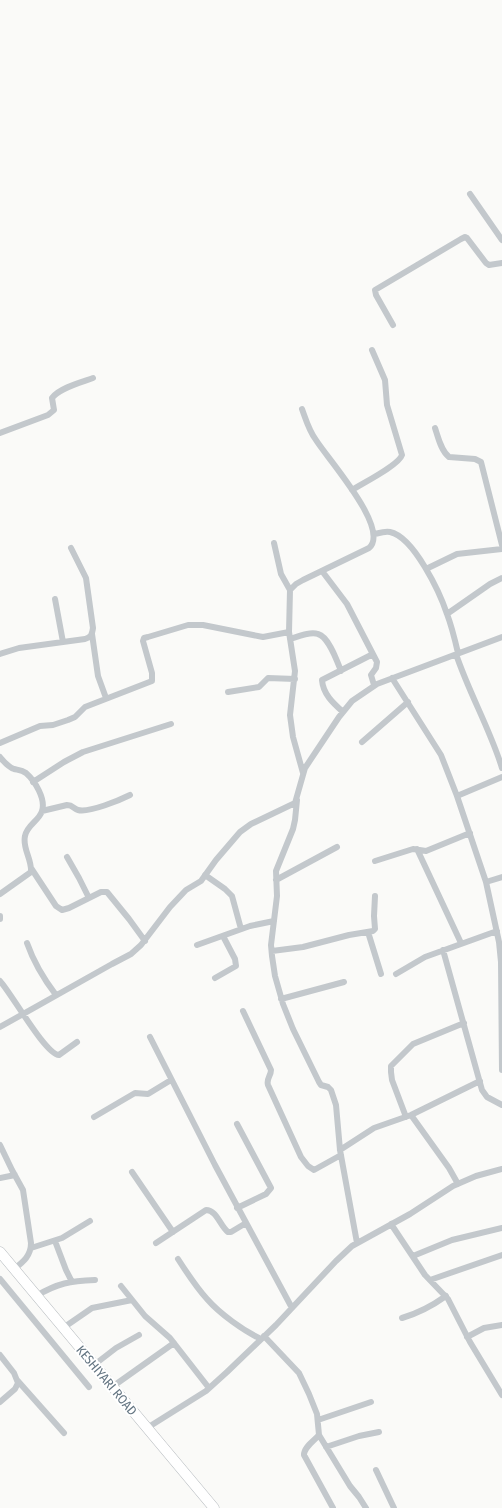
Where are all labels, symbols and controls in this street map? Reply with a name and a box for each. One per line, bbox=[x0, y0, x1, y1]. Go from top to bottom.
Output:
street label: KESHIYARI ROAD bbox=[73, 1342, 140, 1418]

